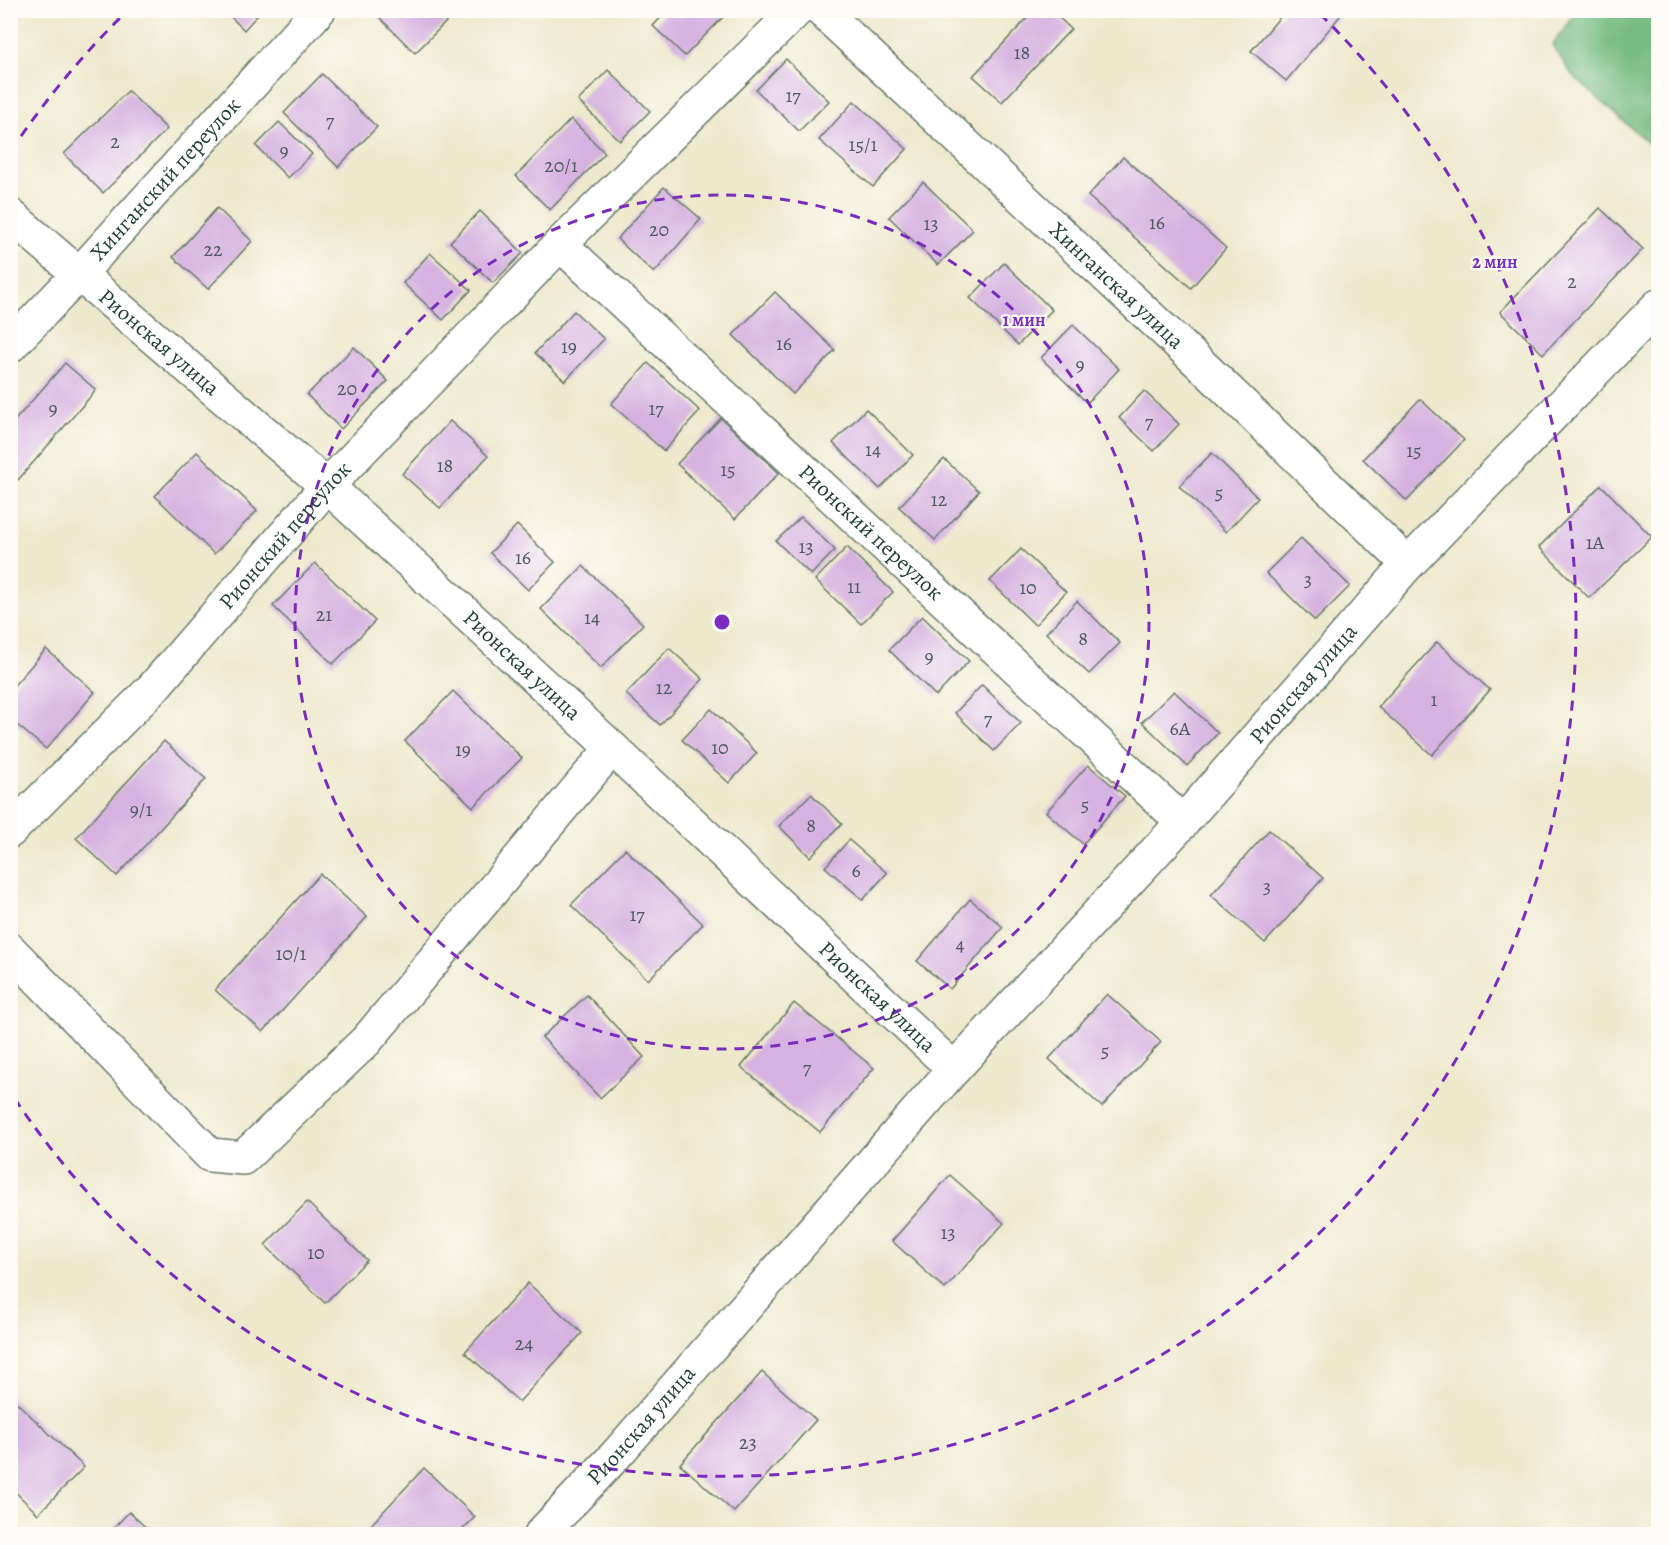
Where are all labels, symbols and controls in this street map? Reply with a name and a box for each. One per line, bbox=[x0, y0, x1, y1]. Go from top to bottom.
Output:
house number: 18 bbox=[1014, 39, 1030, 66]
house number: 17 bbox=[785, 82, 801, 109]
street label: Хинганский переулок bbox=[83, 91, 247, 267]
house number: 7 bbox=[326, 107, 335, 134]
house number: 2 bbox=[110, 128, 120, 155]
house number: 15/1 bbox=[849, 131, 878, 158]
house number: 9 bbox=[279, 137, 289, 164]
house number: 20/1 bbox=[544, 152, 578, 179]
house number: 16 bbox=[1149, 209, 1165, 236]
house number: 13 bbox=[923, 210, 939, 237]
street label: Хинганская улица bbox=[1042, 215, 1191, 357]
house number: 20 bbox=[649, 216, 669, 243]
house number: 22 bbox=[204, 236, 223, 263]
text: 2 мин bbox=[1472, 250, 1518, 274]
house number: 2 bbox=[1567, 268, 1577, 295]
street label: Рионская улица bbox=[92, 282, 227, 403]
text: 1 мин bbox=[1002, 308, 1046, 332]
house number: 16 bbox=[776, 330, 792, 357]
house number: 19 bbox=[561, 333, 577, 360]
house number: 9 bbox=[1075, 351, 1085, 378]
house number: 20 bbox=[337, 375, 357, 402]
house number: 9 bbox=[48, 395, 58, 422]
house number: 17 bbox=[648, 395, 664, 422]
house number: 7 bbox=[1145, 408, 1154, 435]
house number: 14 bbox=[865, 436, 881, 463]
house number: 15 bbox=[1406, 437, 1422, 464]
house number: 18 bbox=[437, 452, 453, 479]
street label: Рионский переулок bbox=[212, 455, 358, 616]
house number: 15 bbox=[720, 456, 736, 483]
street label: Рионский переулок bbox=[792, 458, 950, 607]
house number: 5 bbox=[1215, 479, 1223, 506]
house number: 12 bbox=[931, 486, 948, 513]
house number: 1А bbox=[1586, 529, 1605, 556]
house number: 13 bbox=[798, 533, 814, 560]
house number: 16 bbox=[515, 544, 531, 571]
house number: 3 bbox=[1304, 566, 1312, 593]
house number: 11 bbox=[847, 573, 861, 600]
house number: 10 bbox=[1019, 574, 1037, 601]
house number: 21 bbox=[316, 601, 332, 628]
street label: Рионская улица bbox=[456, 603, 588, 728]
house number: 14 bbox=[584, 604, 600, 631]
centre of rings bbox=[712, 612, 732, 632]
street label: Рионская улица bbox=[1243, 617, 1365, 751]
house number: 8 bbox=[1078, 625, 1088, 652]
house number: 9 bbox=[924, 643, 934, 670]
house number: 12 bbox=[656, 674, 673, 701]
house number: 1 bbox=[1431, 686, 1438, 713]
house number: 7 bbox=[984, 705, 993, 732]
house number: 6А bbox=[1170, 715, 1191, 742]
house number: 10 bbox=[711, 734, 729, 761]
house number: 19 bbox=[455, 736, 471, 763]
house number: 5 bbox=[1081, 791, 1089, 818]
house number: 9/1 bbox=[130, 796, 152, 823]
house number: 8 bbox=[806, 812, 816, 839]
house number: 6 bbox=[851, 857, 861, 884]
house number: 3 bbox=[1263, 873, 1271, 900]
house number: 17 bbox=[629, 901, 645, 928]
house number: 4 bbox=[955, 931, 965, 958]
street label: Рионская улица bbox=[812, 935, 943, 1060]
house number: 10/1 bbox=[276, 940, 307, 967]
house number: 5 bbox=[1101, 1037, 1109, 1064]
house number: 7 bbox=[803, 1054, 812, 1081]
house number: 13 bbox=[940, 1219, 956, 1246]
house number: 10 bbox=[307, 1239, 325, 1266]
house number: 24 bbox=[515, 1330, 533, 1357]
street label: Рионская улица bbox=[580, 1358, 703, 1492]
house number: 23 bbox=[739, 1429, 757, 1456]

